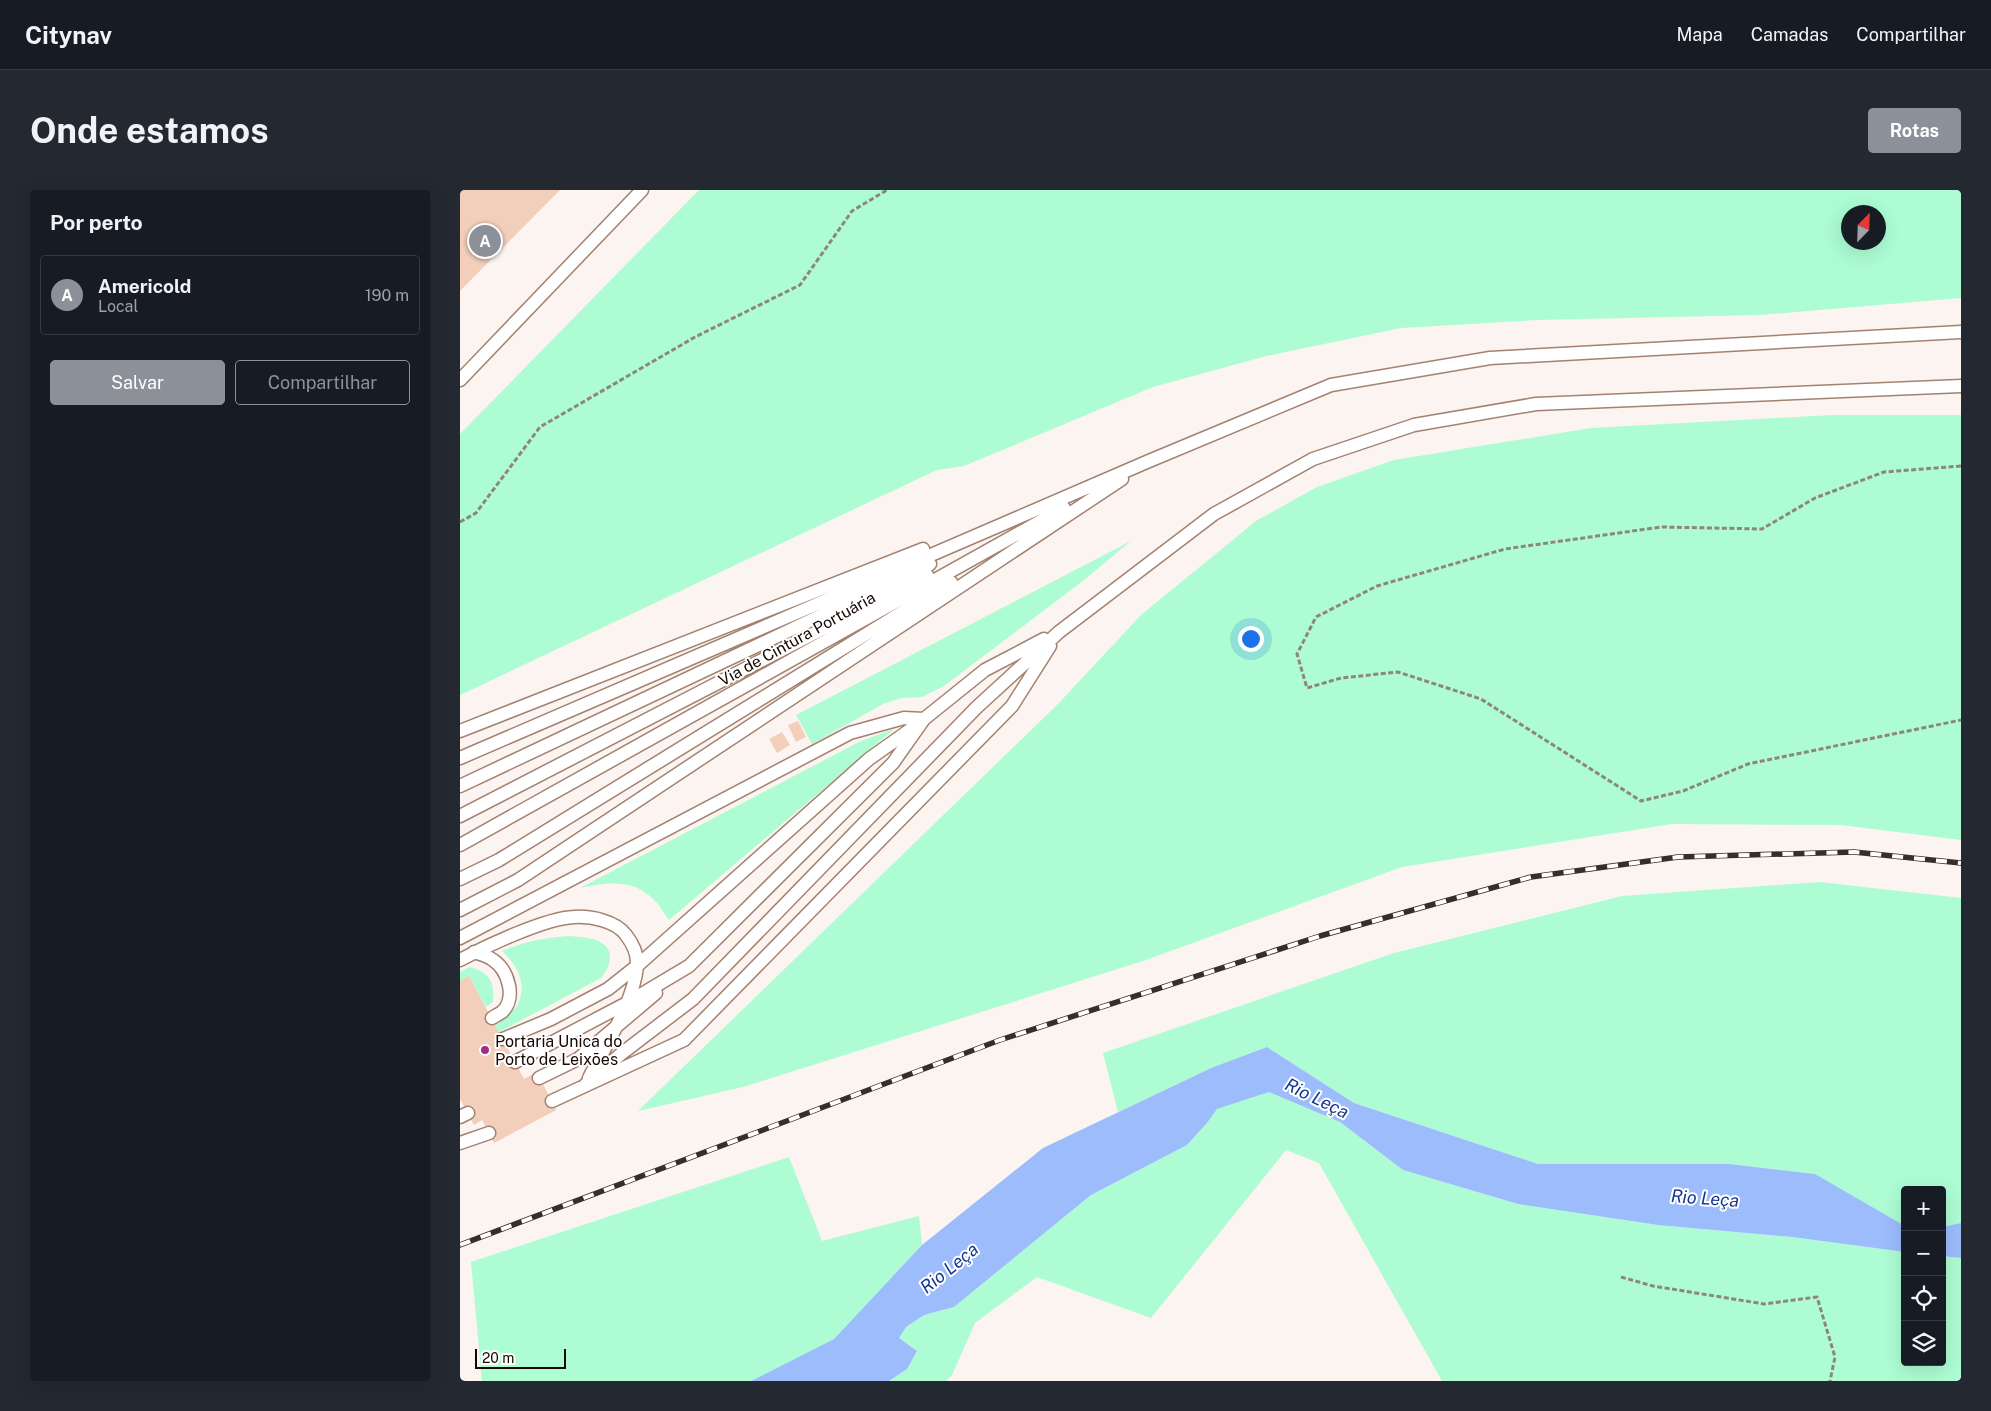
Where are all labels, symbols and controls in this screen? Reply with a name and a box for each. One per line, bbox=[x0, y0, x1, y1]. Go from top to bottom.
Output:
text: Citynav bbox=[25, 21, 112, 49]
text: Mapa bbox=[1676, 24, 1723, 45]
text: Camadas bbox=[1751, 24, 1828, 45]
text: Compartilhar bbox=[1856, 24, 1966, 45]
button: Rotas bbox=[1868, 108, 1961, 153]
text: Onde estamos bbox=[30, 110, 269, 151]
north arrow bbox=[1841, 205, 1886, 250]
text: Por perto bbox=[50, 210, 143, 235]
pin: A bbox=[469, 222, 501, 260]
text: Americold bbox=[98, 275, 191, 297]
text: A bbox=[61, 286, 73, 305]
text: 190 m bbox=[365, 286, 409, 305]
text: Local bbox=[98, 297, 138, 316]
button: Salvar bbox=[50, 360, 225, 405]
button: Compartilhar bbox=[235, 360, 410, 405]
street label: Via de Cintura Portuária bbox=[715, 588, 879, 690]
your location bbox=[1238, 626, 1264, 652]
place label: Portaria Unica do Porto de Leixões bbox=[495, 1032, 622, 1069]
marker: Portaria Unica do Porto de Leixões bbox=[479, 1044, 491, 1056]
water label: Rio Leça bbox=[1282, 1074, 1352, 1122]
water label: Rio Leça bbox=[1670, 1185, 1740, 1211]
map controls bbox=[1901, 1186, 1946, 1366]
button: + bbox=[1901, 1186, 1946, 1231]
button: − bbox=[1901, 1231, 1946, 1276]
water label: Rio Leça bbox=[916, 1238, 982, 1298]
button: locate bbox=[1901, 1276, 1946, 1321]
button: layers bbox=[1901, 1321, 1946, 1366]
scale bar bbox=[475, 1346, 566, 1369]
text: 20 m bbox=[482, 1350, 514, 1366]

